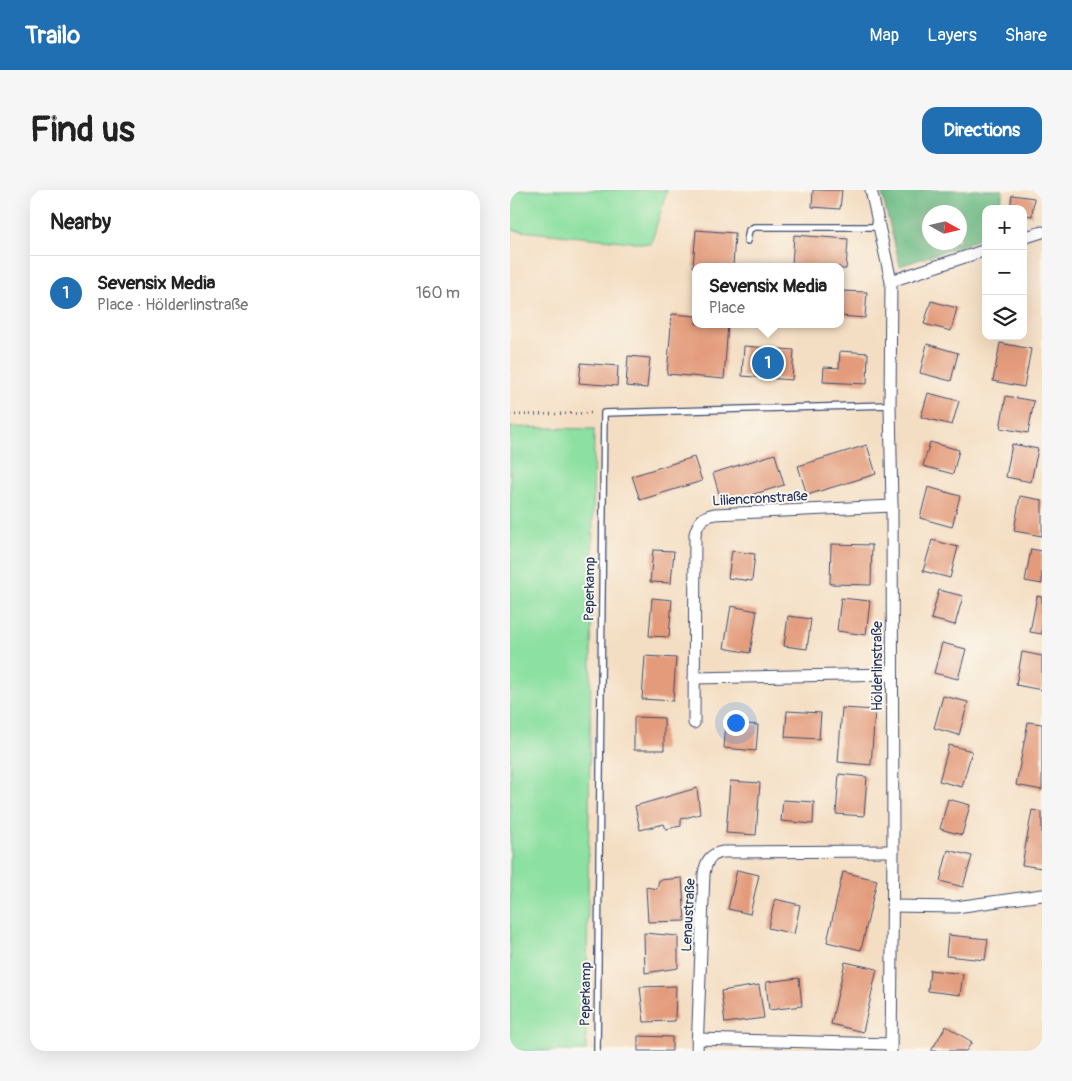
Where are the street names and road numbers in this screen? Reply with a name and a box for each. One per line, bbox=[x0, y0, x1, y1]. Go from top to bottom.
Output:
street label: Liliencronstraße bbox=[712, 488, 808, 509]
street label: Peperkamp bbox=[580, 556, 599, 621]
street label: Hölderlinstraße bbox=[869, 621, 886, 711]
street label: Lenaustraße bbox=[678, 878, 699, 952]
street label: Peperkamp bbox=[576, 961, 595, 1026]

